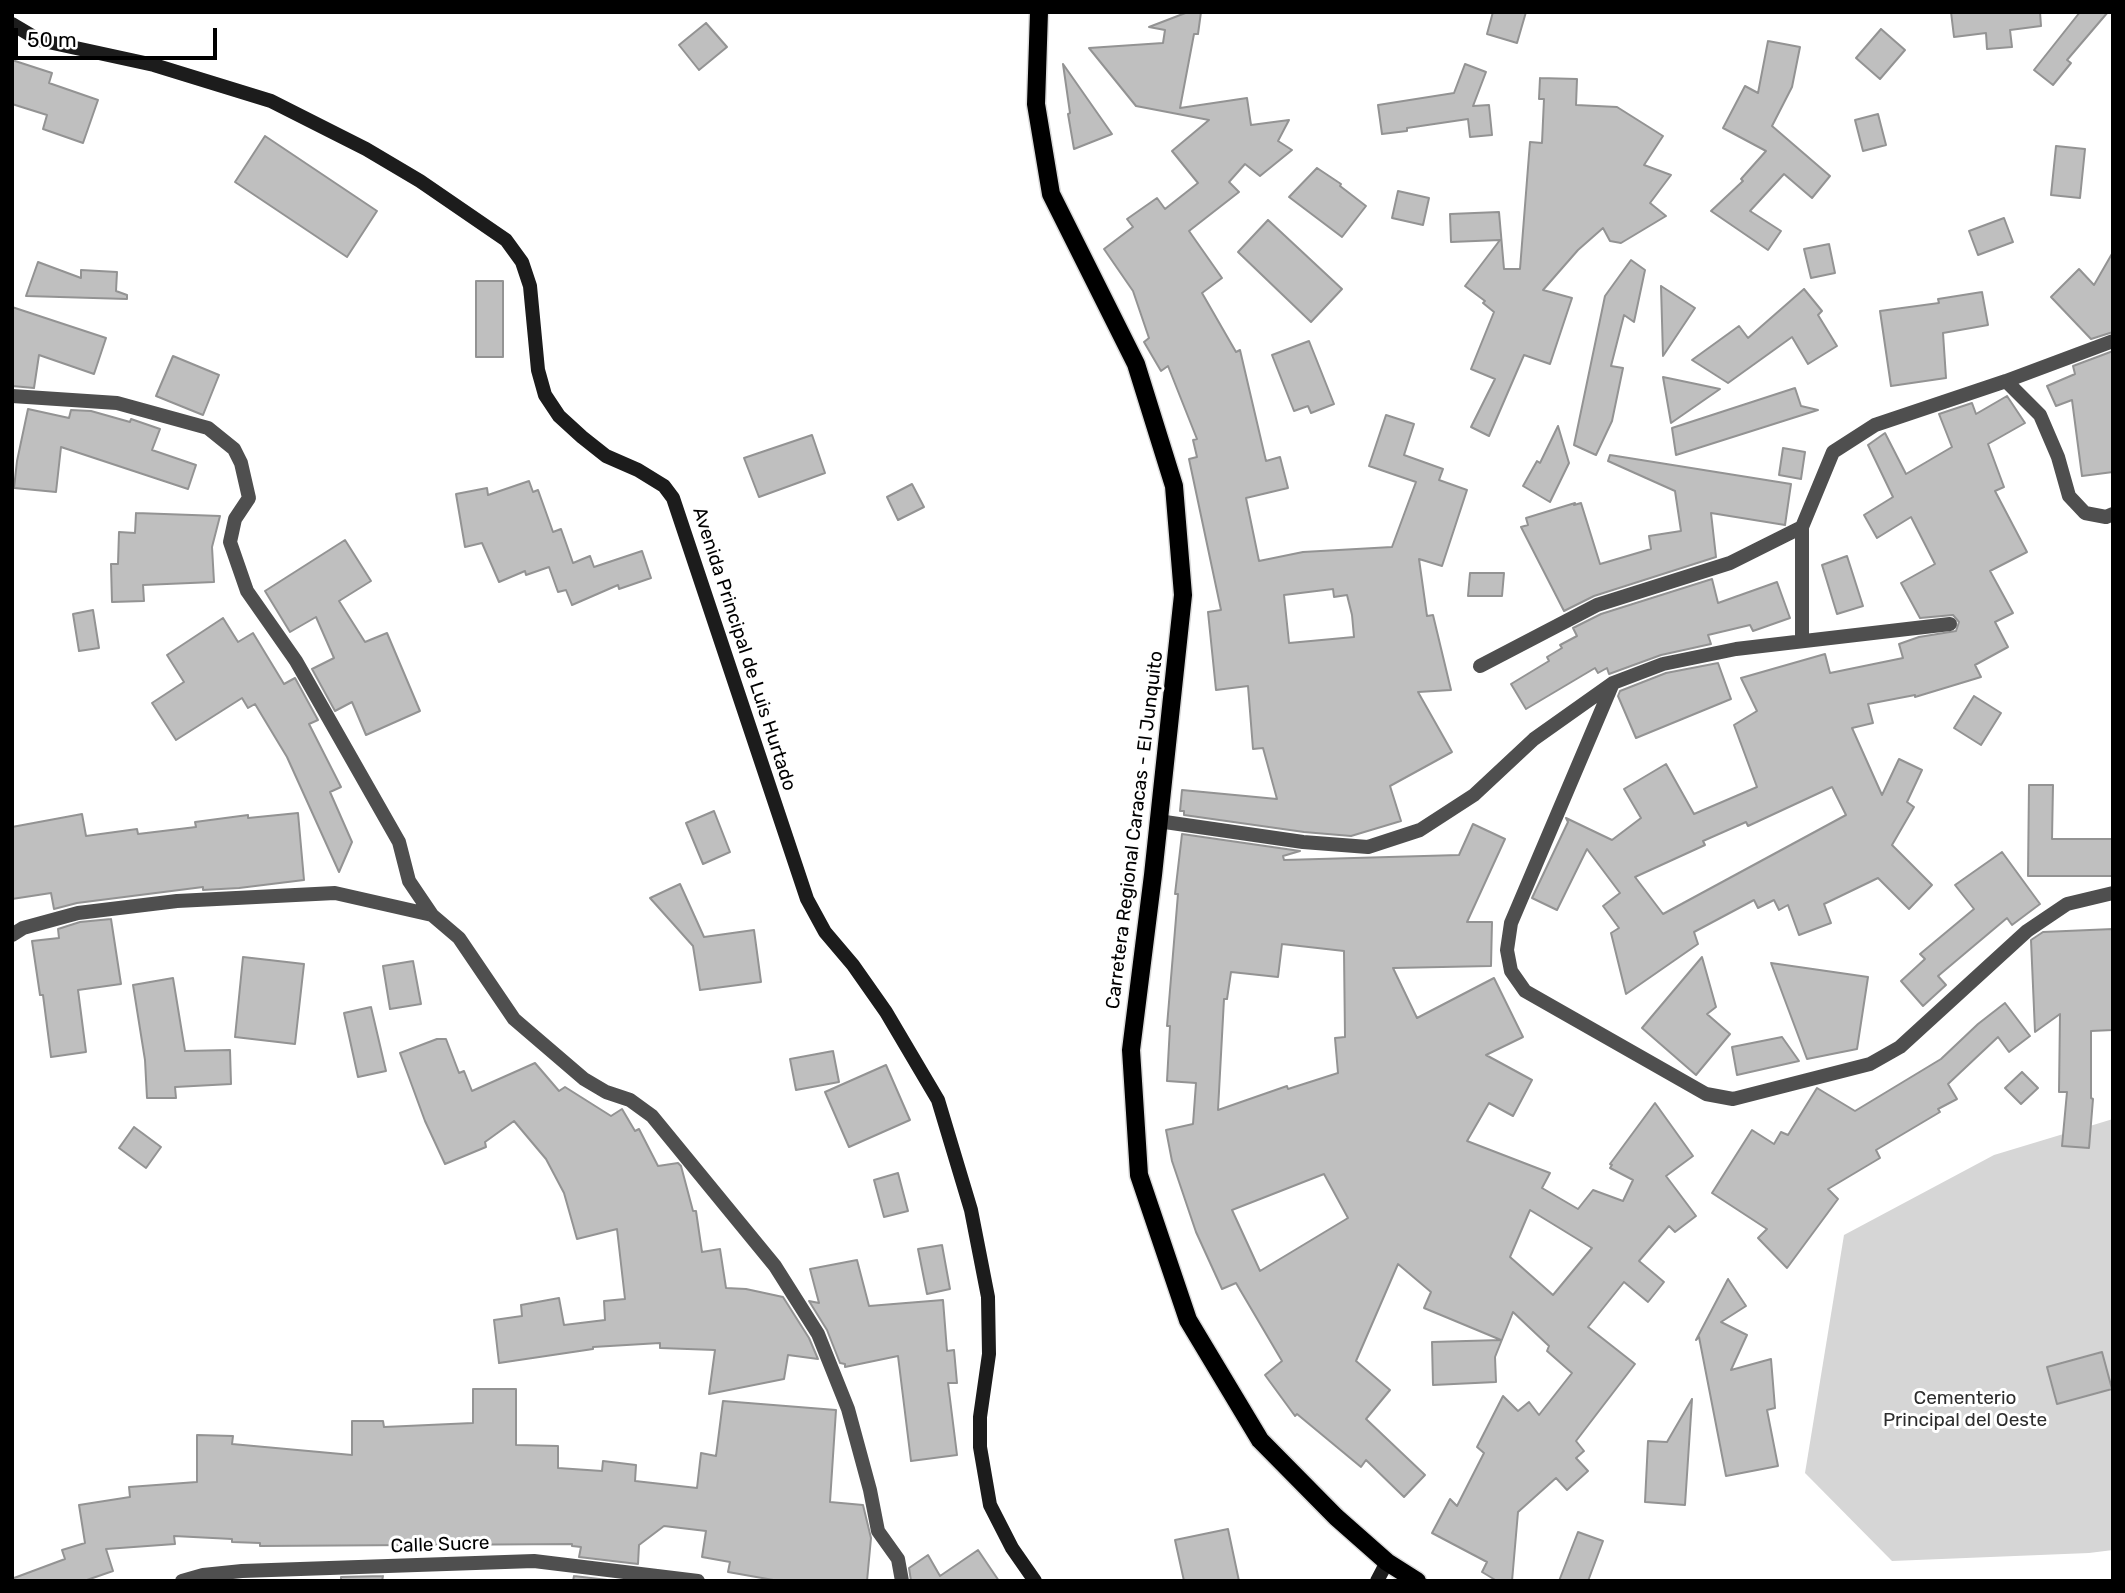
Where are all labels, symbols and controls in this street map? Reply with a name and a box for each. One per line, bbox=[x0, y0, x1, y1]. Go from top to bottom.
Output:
scale bar bbox=[18, 14, 220, 58]
text: 50 m bbox=[27, 27, 77, 52]
street label: Avenida Principal de Luis Hurtado bbox=[687, 504, 801, 794]
street label: Carretera Regional Caracas - El Junquito bbox=[1102, 650, 1168, 1010]
park label: Cementerio Principal del Oeste bbox=[1883, 1388, 2047, 1432]
street label: Calle Sucre bbox=[390, 1532, 490, 1558]

